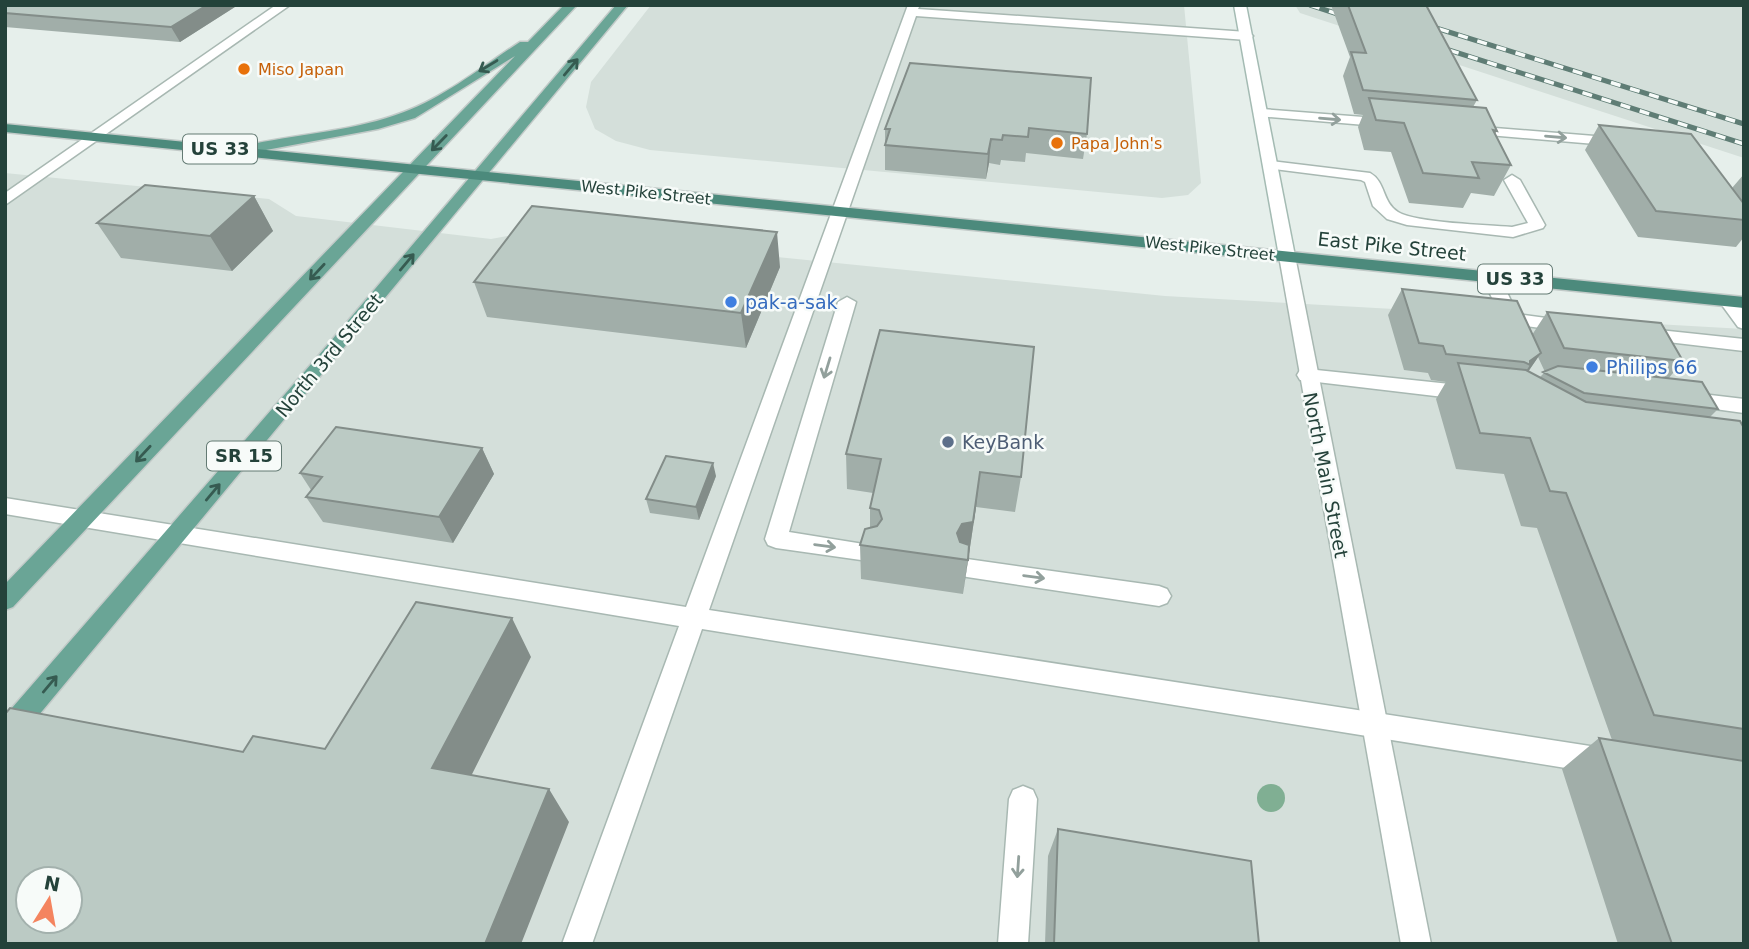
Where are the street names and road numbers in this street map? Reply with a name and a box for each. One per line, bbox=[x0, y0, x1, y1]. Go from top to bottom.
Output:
road number: US 33 bbox=[183, 134, 257, 164]
street label: West Pike Street bbox=[580, 176, 712, 209]
street label: East Pike Street bbox=[1317, 227, 1467, 265]
street label: West Pike Street bbox=[1144, 232, 1276, 265]
road number: US 33 bbox=[1478, 264, 1552, 293]
street label: North 3rd Street bbox=[271, 289, 387, 421]
street label: North Main Street bbox=[1299, 390, 1353, 560]
road number: SR 15 bbox=[207, 442, 281, 470]

